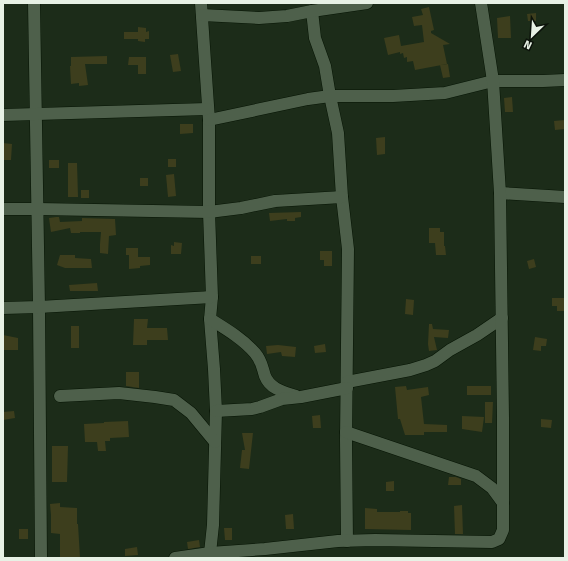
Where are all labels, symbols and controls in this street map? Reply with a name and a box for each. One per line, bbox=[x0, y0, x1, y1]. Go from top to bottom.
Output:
north arrow bbox=[512, 16, 552, 56]
text: N bbox=[522, 37, 534, 52]

